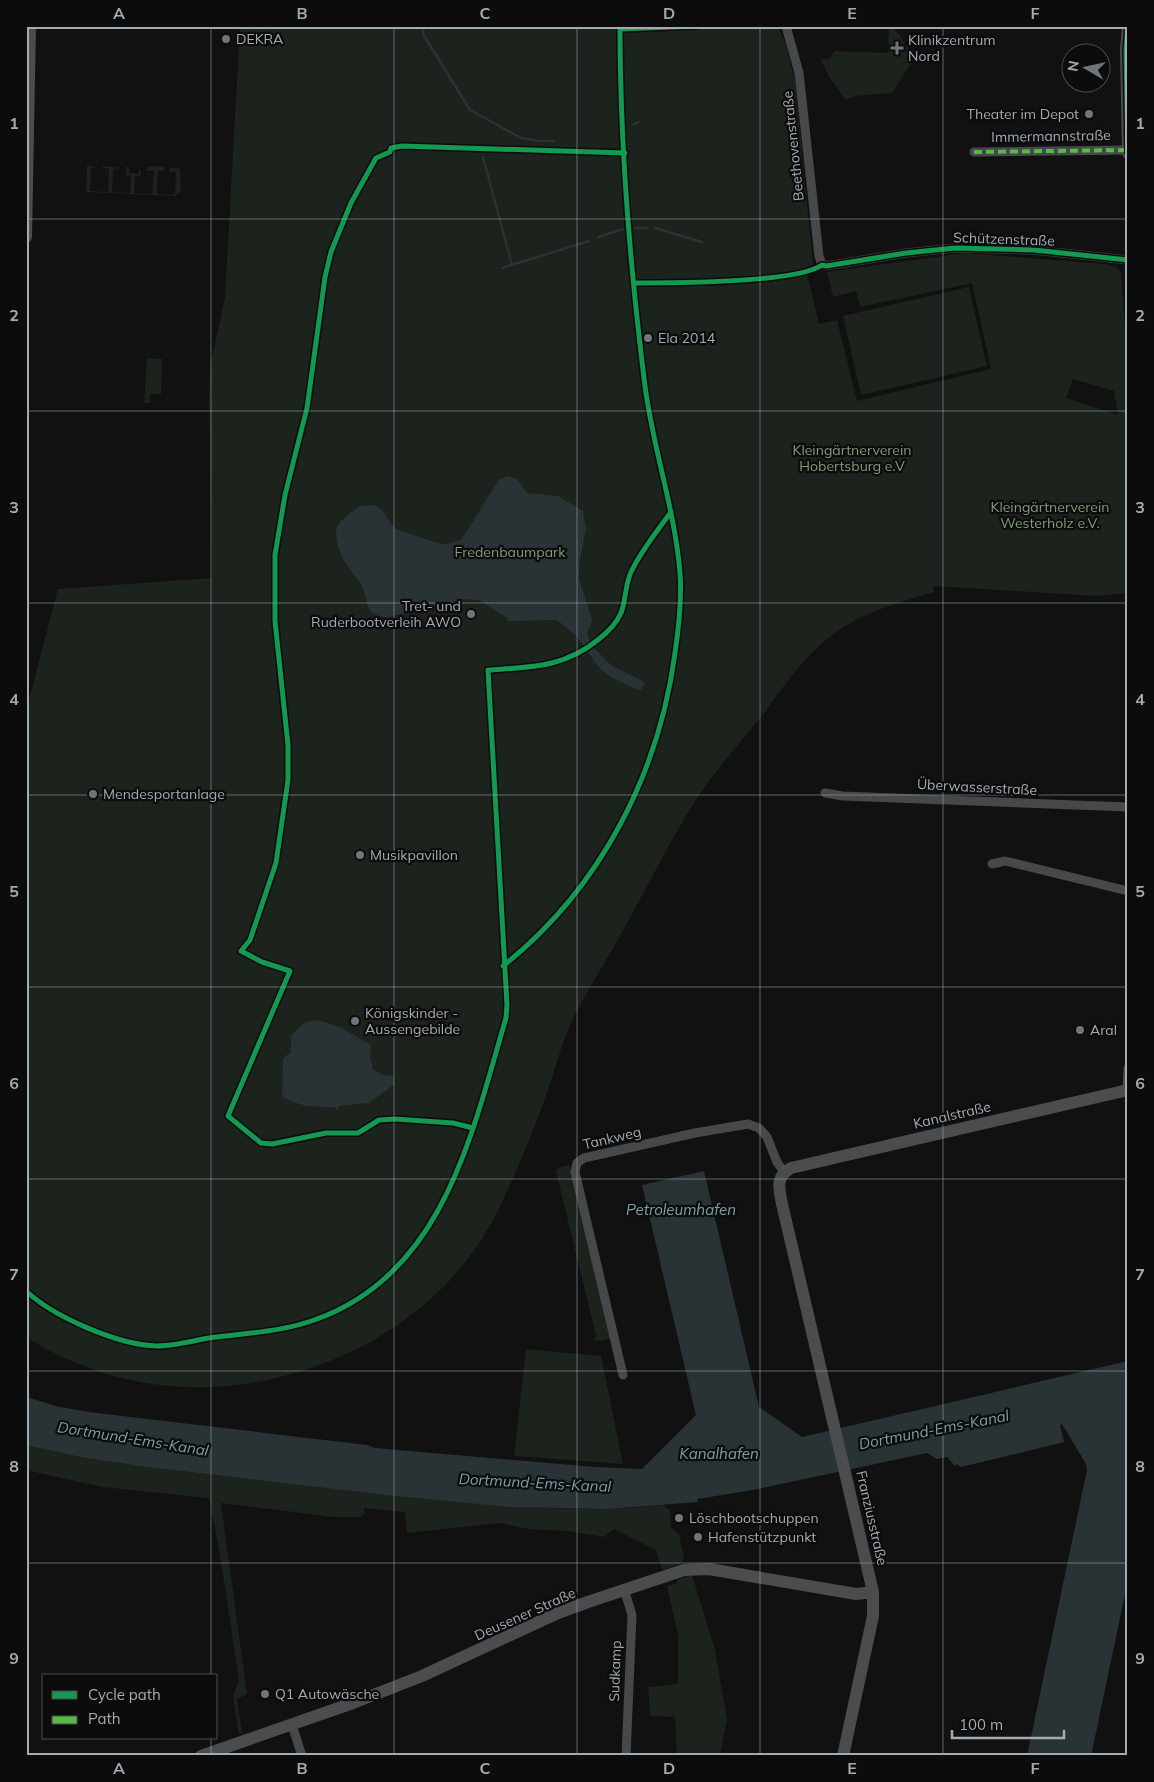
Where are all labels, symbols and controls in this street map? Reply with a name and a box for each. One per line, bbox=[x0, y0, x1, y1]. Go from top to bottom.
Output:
text: A bbox=[113, 3, 125, 23]
text: B bbox=[296, 3, 308, 23]
text: C bbox=[480, 3, 491, 23]
text: D bbox=[663, 3, 675, 23]
text: E bbox=[847, 3, 857, 23]
text: F bbox=[1030, 3, 1040, 23]
place label: DEKRA bbox=[236, 30, 284, 48]
place label: Klinikzentrum Nord bbox=[908, 31, 996, 65]
marker: DEKRA bbox=[220, 33, 232, 45]
marker: Klinikzentrum Nord bbox=[890, 41, 904, 55]
north arrow bbox=[1062, 42, 1112, 92]
text: N bbox=[1063, 59, 1083, 73]
street label: Beethovenstraße bbox=[778, 90, 808, 202]
place label: Theater im Depot bbox=[967, 105, 1079, 123]
marker: Theater im Depot bbox=[1083, 108, 1095, 120]
text: 1 bbox=[9, 113, 19, 133]
text: 1 bbox=[1135, 113, 1145, 133]
street label: Immermannstraße bbox=[991, 126, 1111, 146]
street label: Schützenstraße bbox=[953, 228, 1055, 250]
text: 2 bbox=[9, 305, 19, 325]
text: 2 bbox=[1135, 305, 1145, 325]
place label: Ela 2014 bbox=[658, 329, 716, 347]
marker: Ela 2014 bbox=[642, 332, 654, 344]
park label: Kleingärtnerverein Hobertsburg e.V bbox=[793, 441, 911, 475]
text: 3 bbox=[9, 497, 19, 517]
text: 3 bbox=[1135, 497, 1145, 517]
park label: Kleingärtnerverein Westerholz e.V. bbox=[991, 498, 1109, 532]
park label: Fredenbaumpark bbox=[455, 543, 566, 561]
place label: Tret- und Ruderbootverleih AWO bbox=[311, 597, 461, 631]
marker: Tret- und Ruderbootverleih AWO bbox=[465, 608, 477, 620]
text: 4 bbox=[9, 689, 19, 709]
text: 4 bbox=[1135, 689, 1145, 709]
street label: Überwasserstraße bbox=[916, 775, 1038, 799]
place label: Mendesportanlage bbox=[103, 785, 225, 803]
marker: Mendesportanlage bbox=[87, 788, 99, 800]
place label: Musikpavillon bbox=[370, 846, 458, 864]
marker: Musikpavillon bbox=[354, 849, 366, 861]
text: 5 bbox=[9, 881, 19, 901]
text: 5 bbox=[1135, 881, 1145, 901]
place label: Königskinder - Aussengebilde bbox=[365, 1004, 460, 1038]
marker: Königskinder - Aussengebilde bbox=[349, 1015, 361, 1027]
place label: Aral bbox=[1090, 1021, 1117, 1039]
marker: Aral bbox=[1074, 1024, 1086, 1036]
text: 6 bbox=[9, 1073, 19, 1093]
text: 6 bbox=[1135, 1073, 1145, 1093]
street label: Kanalstraße bbox=[912, 1097, 992, 1133]
street label: Tankweg bbox=[581, 1123, 643, 1153]
water label: Petroleumhafen bbox=[626, 1200, 736, 1219]
text: 7 bbox=[9, 1264, 19, 1284]
text: 7 bbox=[1135, 1264, 1145, 1284]
water label: Dortmund-Ems-Kanal bbox=[857, 1406, 1011, 1453]
water label: Dortmund-Ems-Kanal bbox=[56, 1417, 210, 1460]
water label: Kanalhafen bbox=[679, 1444, 759, 1463]
text: 8 bbox=[9, 1456, 19, 1476]
text: 8 bbox=[1135, 1456, 1145, 1476]
water label: Dortmund-Ems-Kanal bbox=[458, 1469, 612, 1496]
street label: Franziusstraße bbox=[852, 1469, 892, 1567]
place label: Löschbootschuppen bbox=[689, 1509, 819, 1527]
marker: Löschbootschuppen bbox=[673, 1512, 685, 1524]
place label: Hafenstützpunkt bbox=[708, 1528, 816, 1546]
marker: Hafenstützpunkt bbox=[692, 1531, 704, 1543]
street label: Deusener Straße bbox=[472, 1584, 578, 1644]
street label: Sudkamp bbox=[605, 1640, 625, 1702]
text: 9 bbox=[9, 1648, 19, 1668]
text: 9 bbox=[1135, 1648, 1145, 1668]
legend bbox=[42, 1674, 218, 1740]
text: Cycle path bbox=[88, 1685, 161, 1704]
place label: Q1 Autowäsche bbox=[275, 1685, 379, 1703]
marker: Q1 Autowäsche bbox=[259, 1688, 271, 1700]
scale bar bbox=[952, 1707, 1064, 1739]
text: Path bbox=[88, 1709, 120, 1728]
text: 100 m bbox=[959, 1715, 1003, 1734]
text: A bbox=[113, 1758, 125, 1778]
text: B bbox=[296, 1758, 308, 1778]
text: C bbox=[480, 1758, 491, 1778]
text: D bbox=[663, 1758, 675, 1778]
text: E bbox=[847, 1758, 857, 1778]
text: F bbox=[1030, 1758, 1040, 1778]

